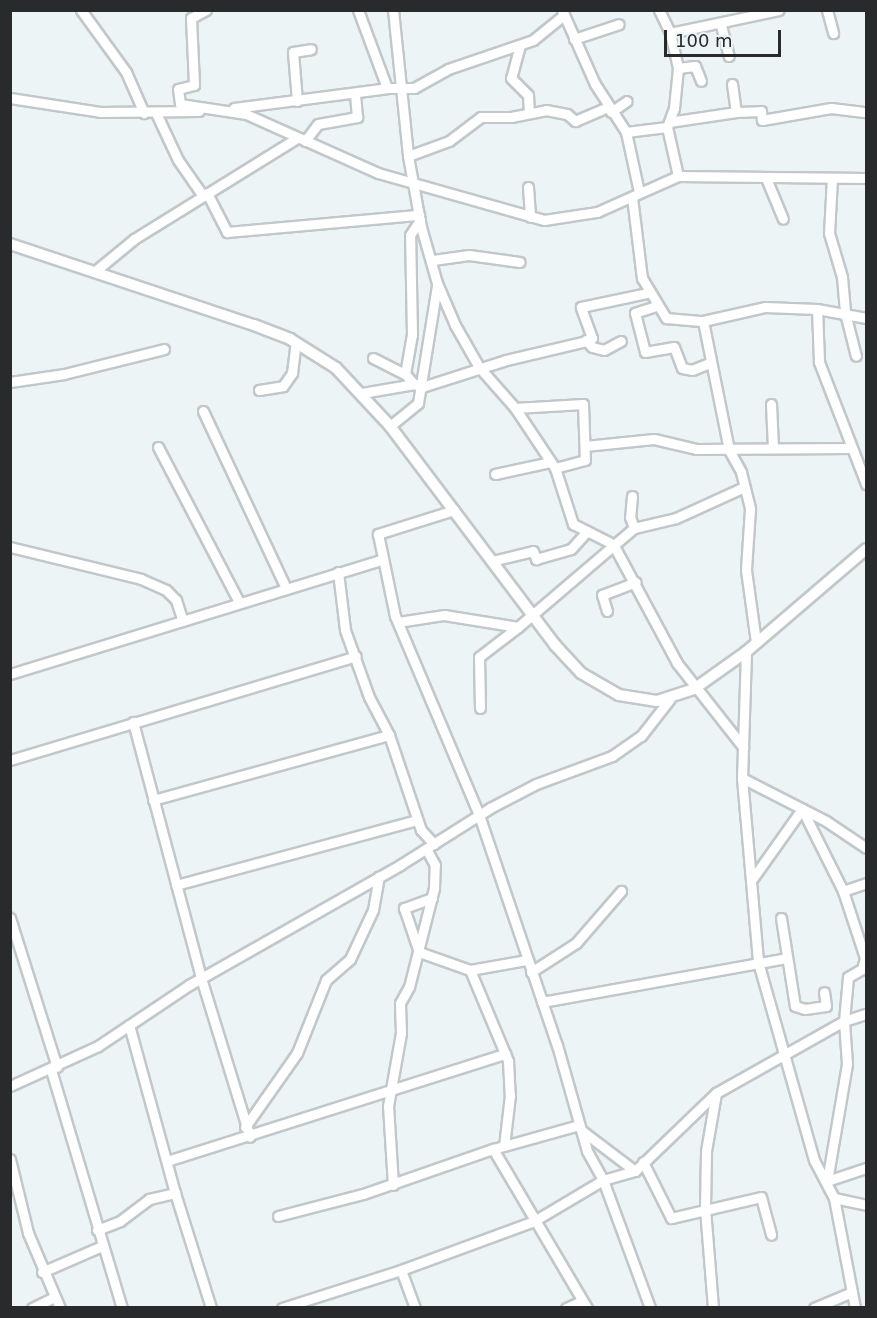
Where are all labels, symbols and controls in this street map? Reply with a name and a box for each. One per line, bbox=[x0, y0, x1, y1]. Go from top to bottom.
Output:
scale bar bbox=[667, 18, 784, 56]
text: 100 m bbox=[675, 30, 733, 51]

